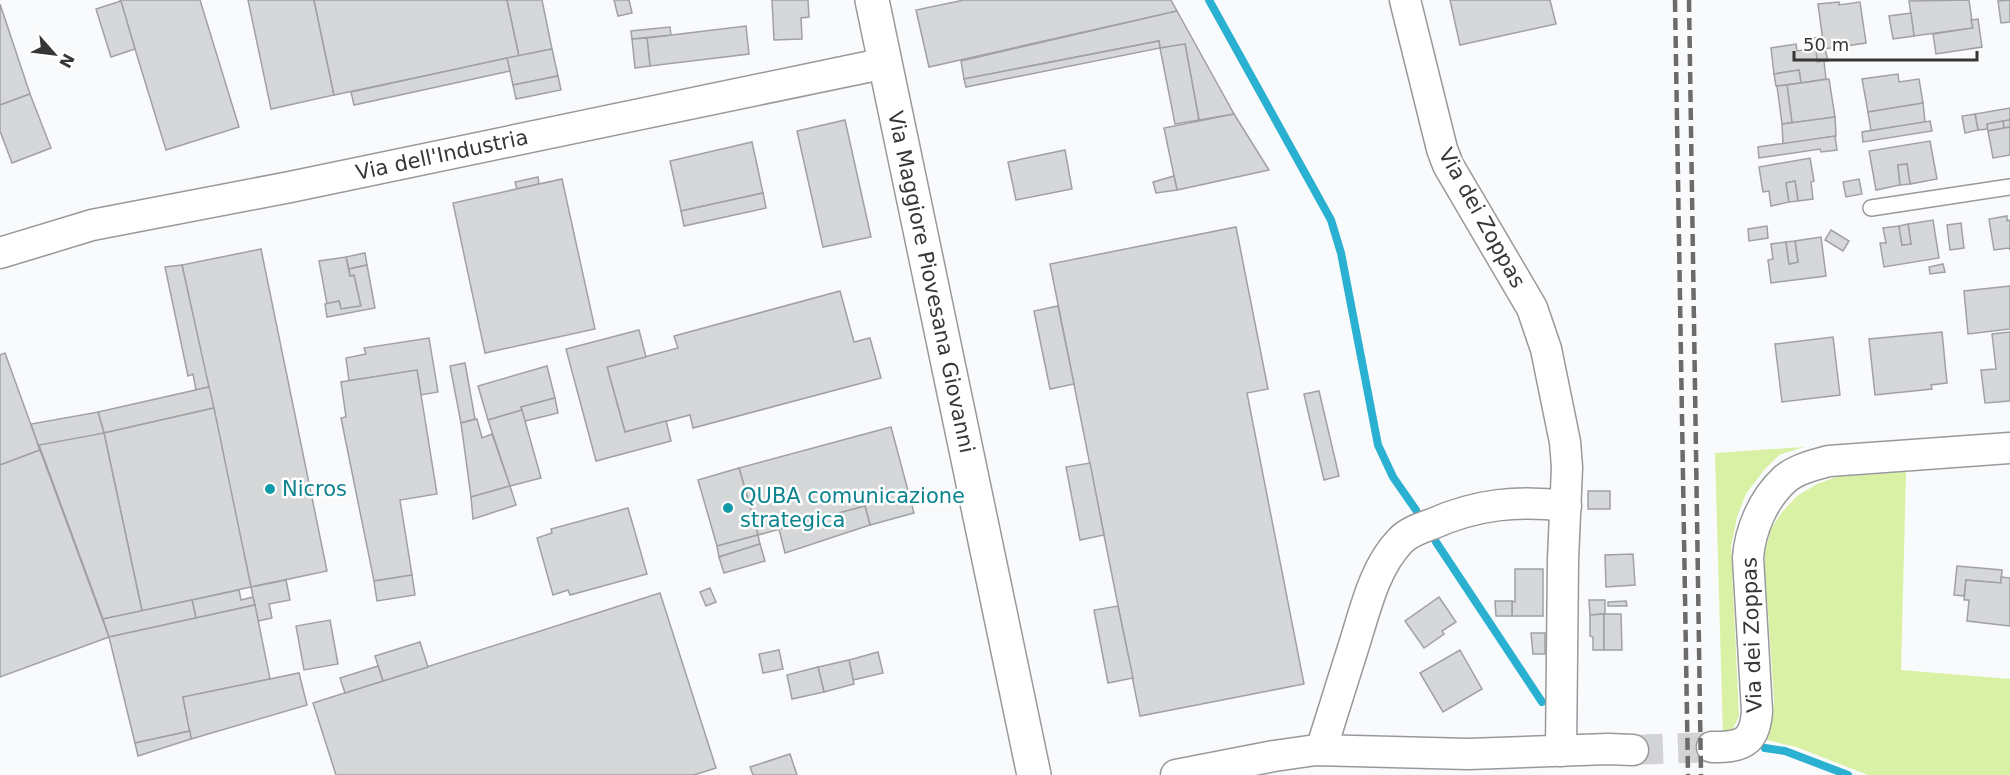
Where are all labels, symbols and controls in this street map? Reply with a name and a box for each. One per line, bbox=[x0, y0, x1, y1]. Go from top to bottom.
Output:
north arrow bbox=[24, 24, 84, 84]
scale bar bbox=[1794, 24, 1977, 62]
text: 50 m bbox=[1803, 34, 1849, 55]
text: N bbox=[55, 50, 78, 71]
street label: Via Maggiore Piovesana Giovanni bbox=[883, 109, 979, 455]
street label: Via dell'Industria bbox=[354, 125, 530, 185]
street label: Via dei Zoppas bbox=[1434, 144, 1530, 292]
place label: Nicros bbox=[282, 477, 347, 501]
marker: Nicros bbox=[263, 482, 277, 496]
place label: QUBA comunicazione strategica bbox=[740, 484, 965, 532]
marker: QUBA comunicazione strategica bbox=[721, 501, 735, 515]
street label: Via dei Zoppas bbox=[1737, 557, 1767, 713]

